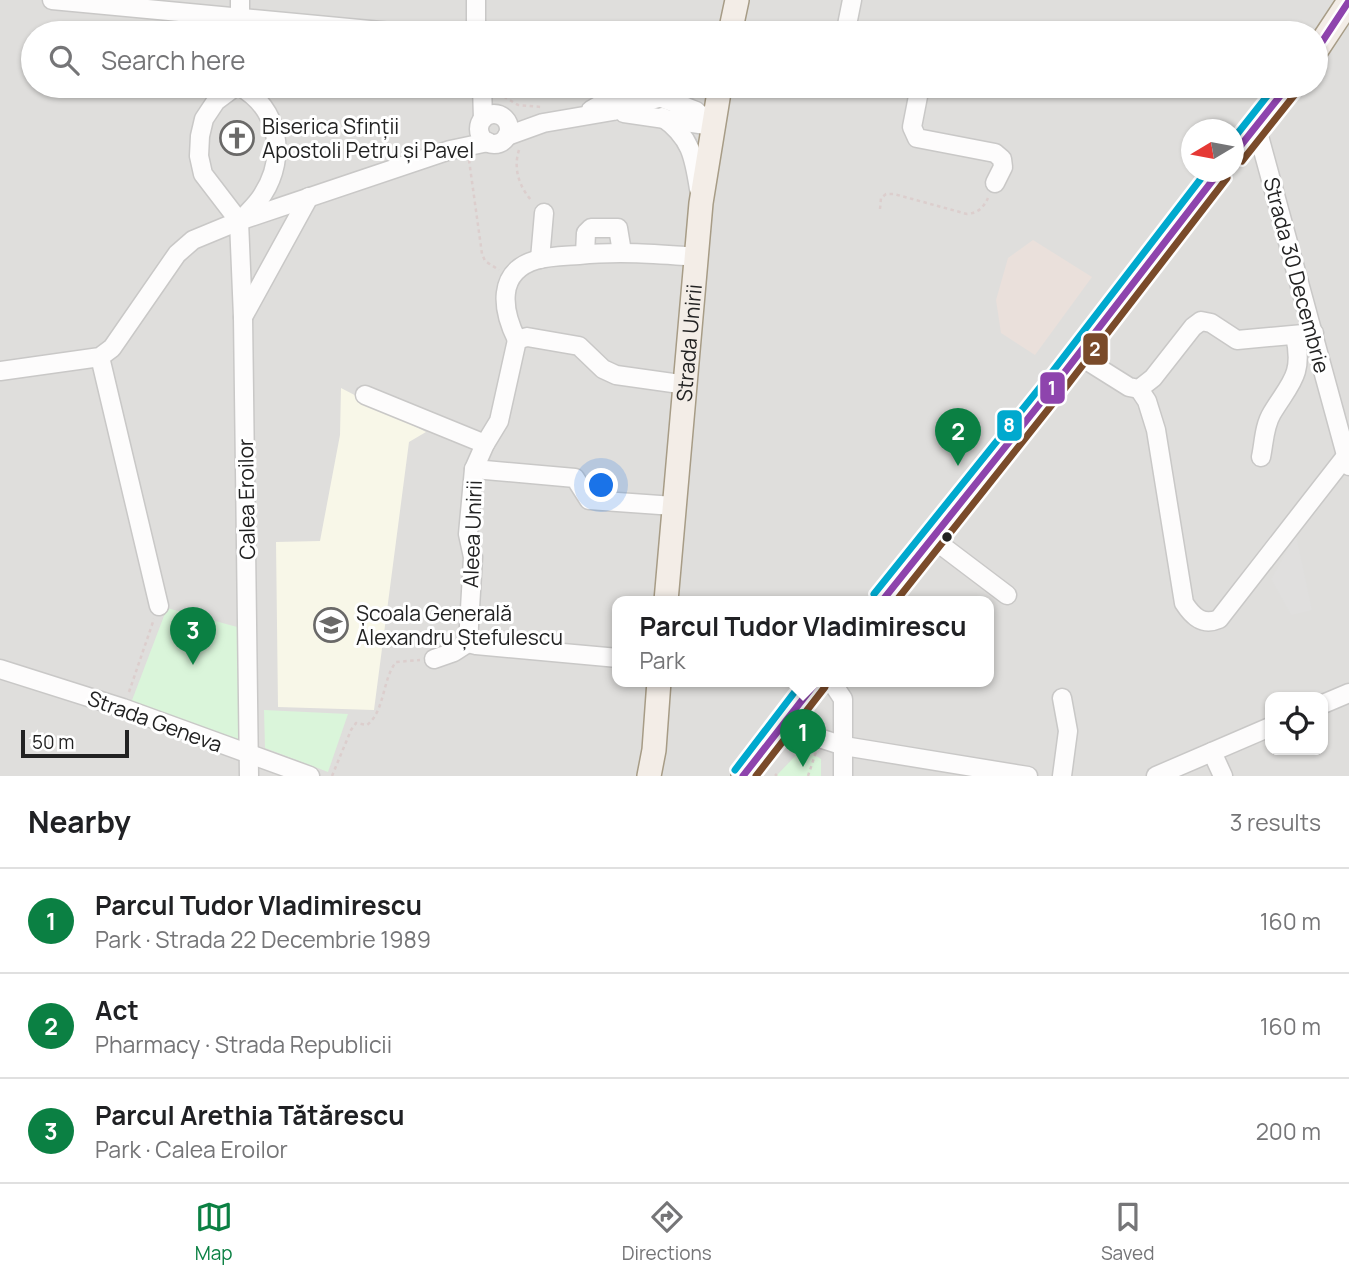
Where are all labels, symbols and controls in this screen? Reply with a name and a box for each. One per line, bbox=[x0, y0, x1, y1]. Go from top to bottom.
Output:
search box bbox=[21, 21, 1328, 98]
icon: search bbox=[45, 41, 83, 79]
text: Search here bbox=[101, 42, 246, 78]
place label: Biserica Sfinții Apostoli Petru și Pavel bbox=[262, 112, 474, 164]
church icon: Biserica Sfinții Apostoli Petru și Pavel bbox=[218, 119, 256, 157]
north arrow bbox=[1181, 119, 1244, 182]
street label: Strada 30 Decembrie bbox=[1257, 174, 1337, 376]
street label: Strada Unirii bbox=[670, 283, 708, 403]
line badge: 2 bbox=[1082, 332, 1109, 366]
text: 2 bbox=[1089, 336, 1101, 362]
line badge: 1 bbox=[1039, 371, 1066, 405]
text: 1 bbox=[1048, 375, 1056, 401]
pin: 2 bbox=[935, 408, 981, 466]
line badge: 8 bbox=[996, 409, 1023, 442]
text: 8 bbox=[1003, 412, 1015, 438]
street label: Calea Eroilor bbox=[231, 438, 261, 560]
your location bbox=[584, 468, 618, 502]
street label: Aleea Unirii bbox=[456, 480, 488, 588]
unlabelled marker bbox=[940, 530, 954, 544]
popup bbox=[612, 596, 994, 687]
place label: Școala Generală Alexandru Ștefulescu bbox=[356, 599, 563, 651]
school or university icon: Școala Generală Alexandru Ștefulescu bbox=[312, 606, 350, 644]
pin: 3 bbox=[170, 607, 216, 665]
text: Parcul Tudor Vladimirescu bbox=[640, 608, 966, 644]
text: Park bbox=[640, 644, 685, 676]
street label: Strada Geneva bbox=[84, 684, 226, 758]
map controls bbox=[1265, 692, 1328, 755]
button: locate bbox=[1265, 692, 1328, 755]
pin: 1 bbox=[780, 709, 826, 767]
scale bar bbox=[21, 727, 130, 759]
text: 50 m bbox=[32, 729, 74, 755]
text: Nearby bbox=[28, 801, 131, 842]
text: 3 results bbox=[1230, 806, 1321, 838]
text: Parcul Tudor Vladimirescu bbox=[95, 887, 422, 923]
text: 1 bbox=[46, 905, 56, 937]
text: 160 m bbox=[1260, 905, 1321, 937]
text: Park · Strada 22 Decembrie 1989 bbox=[95, 923, 431, 955]
text: Act bbox=[95, 992, 139, 1028]
text: 2 bbox=[44, 1010, 58, 1042]
text: 160 m bbox=[1260, 1010, 1321, 1042]
text: Pharmacy · Strada Republicii bbox=[95, 1028, 392, 1060]
text: Parcul Arethia Tătărescu bbox=[95, 1097, 404, 1133]
text: 3 bbox=[44, 1115, 58, 1147]
text: 200 m bbox=[1256, 1115, 1321, 1147]
text: Park · Calea Eroilor bbox=[95, 1133, 288, 1165]
tab: Map bbox=[195, 1198, 233, 1266]
tab: Directions bbox=[622, 1198, 712, 1266]
tab: Saved bbox=[1101, 1198, 1154, 1266]

